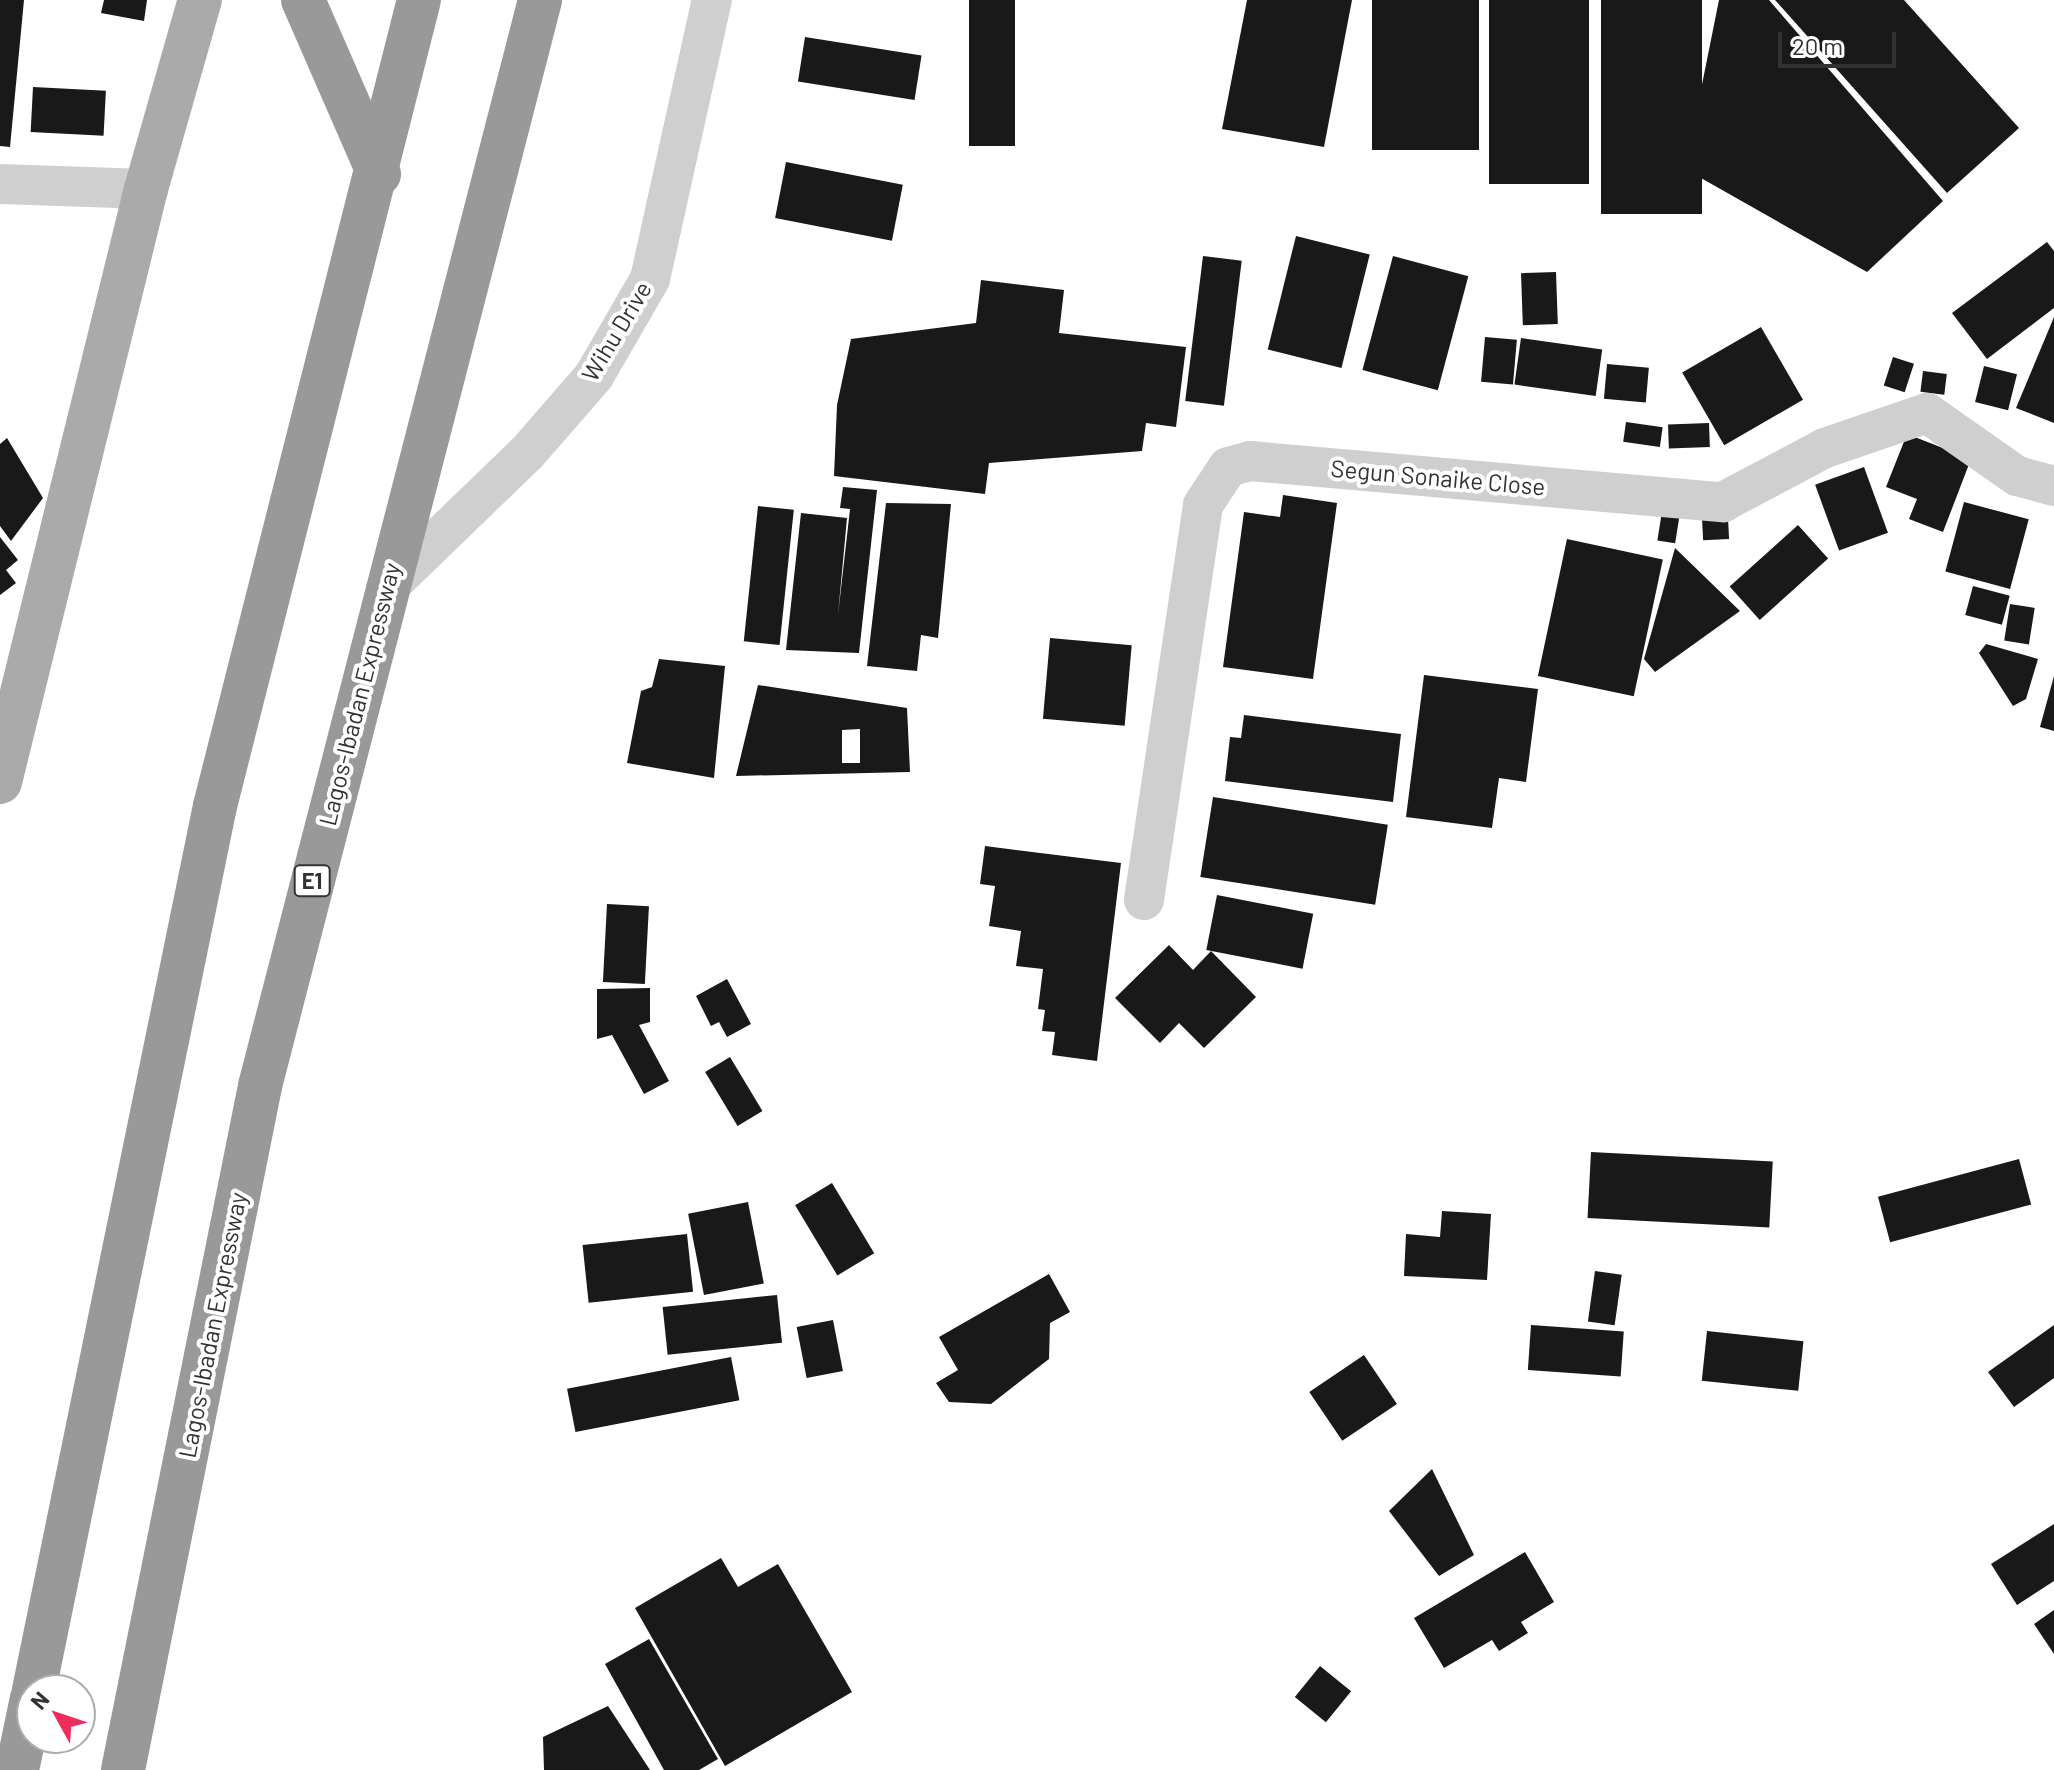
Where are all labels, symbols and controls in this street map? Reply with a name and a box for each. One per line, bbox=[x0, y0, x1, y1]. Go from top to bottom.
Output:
scale bar bbox=[1782, 16, 1900, 66]
text: 20 m bbox=[1792, 31, 1843, 60]
street label: Wihu Drive bbox=[575, 276, 657, 386]
street label: Segun Sonaike Close bbox=[1329, 453, 1547, 501]
street label: Lagos-Ibadan Expressway bbox=[312, 559, 406, 829]
road number: E1 bbox=[292, 863, 332, 899]
street label: Lagos-Ibadan Expressway bbox=[172, 1190, 252, 1460]
north arrow bbox=[16, 1674, 96, 1754]
text: N bbox=[24, 1686, 54, 1714]

